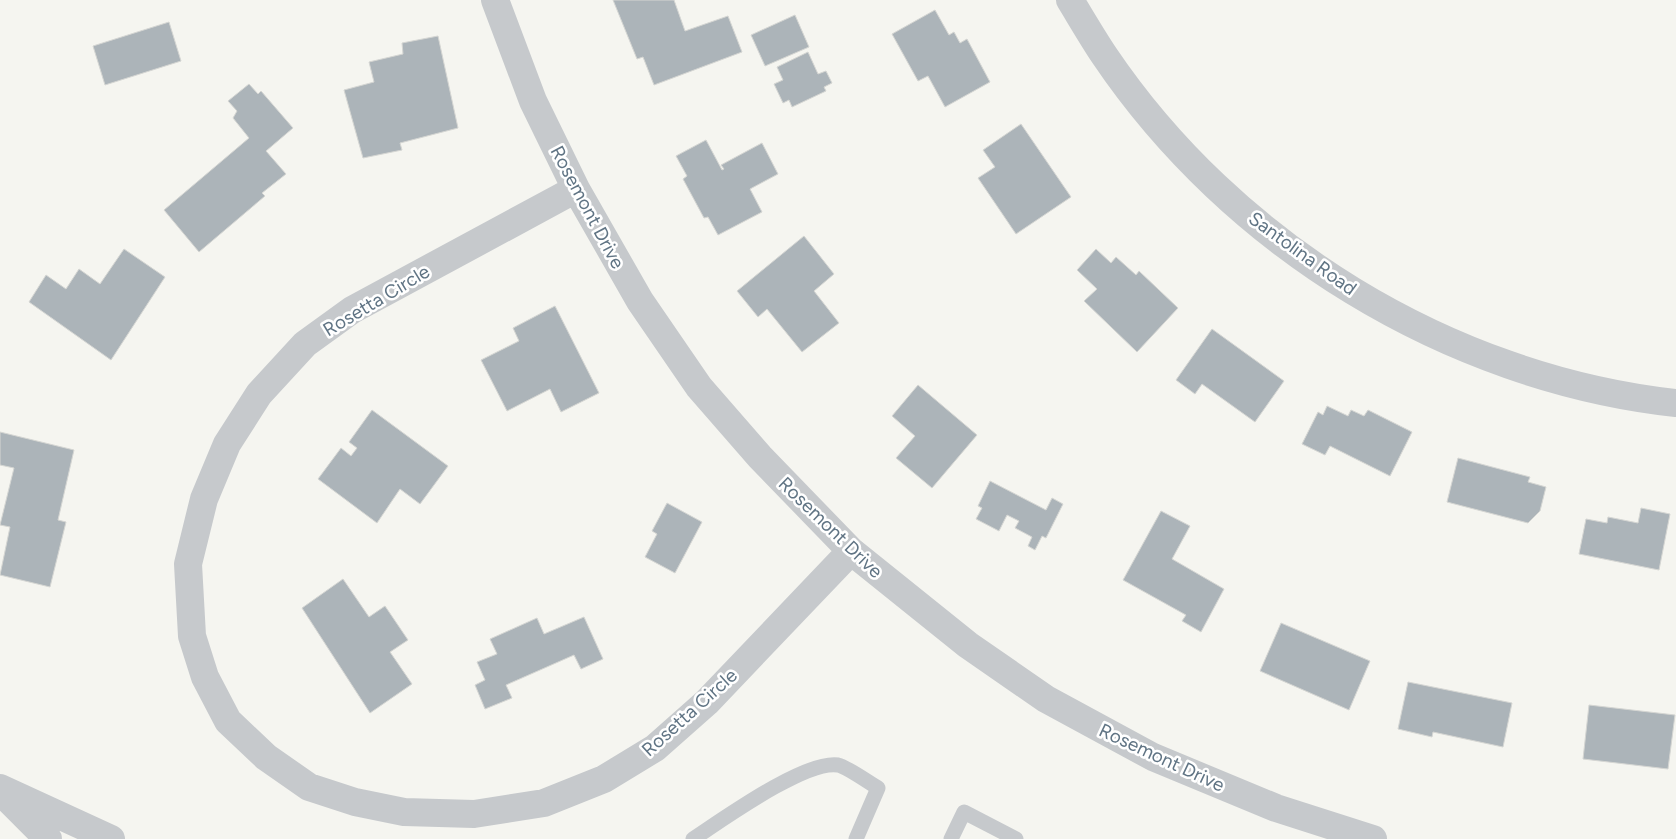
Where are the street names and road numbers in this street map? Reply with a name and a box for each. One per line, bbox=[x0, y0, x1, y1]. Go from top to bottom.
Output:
street label: Rosemont Drive bbox=[546, 142, 630, 273]
street label: Santolina Road bbox=[1244, 207, 1361, 300]
street label: Rosetta Circle bbox=[319, 260, 434, 341]
street label: Rosemont Drive bbox=[774, 472, 887, 583]
street label: Rosetta Circle bbox=[637, 664, 742, 761]
street label: Rosemont Drive bbox=[1095, 718, 1228, 797]

